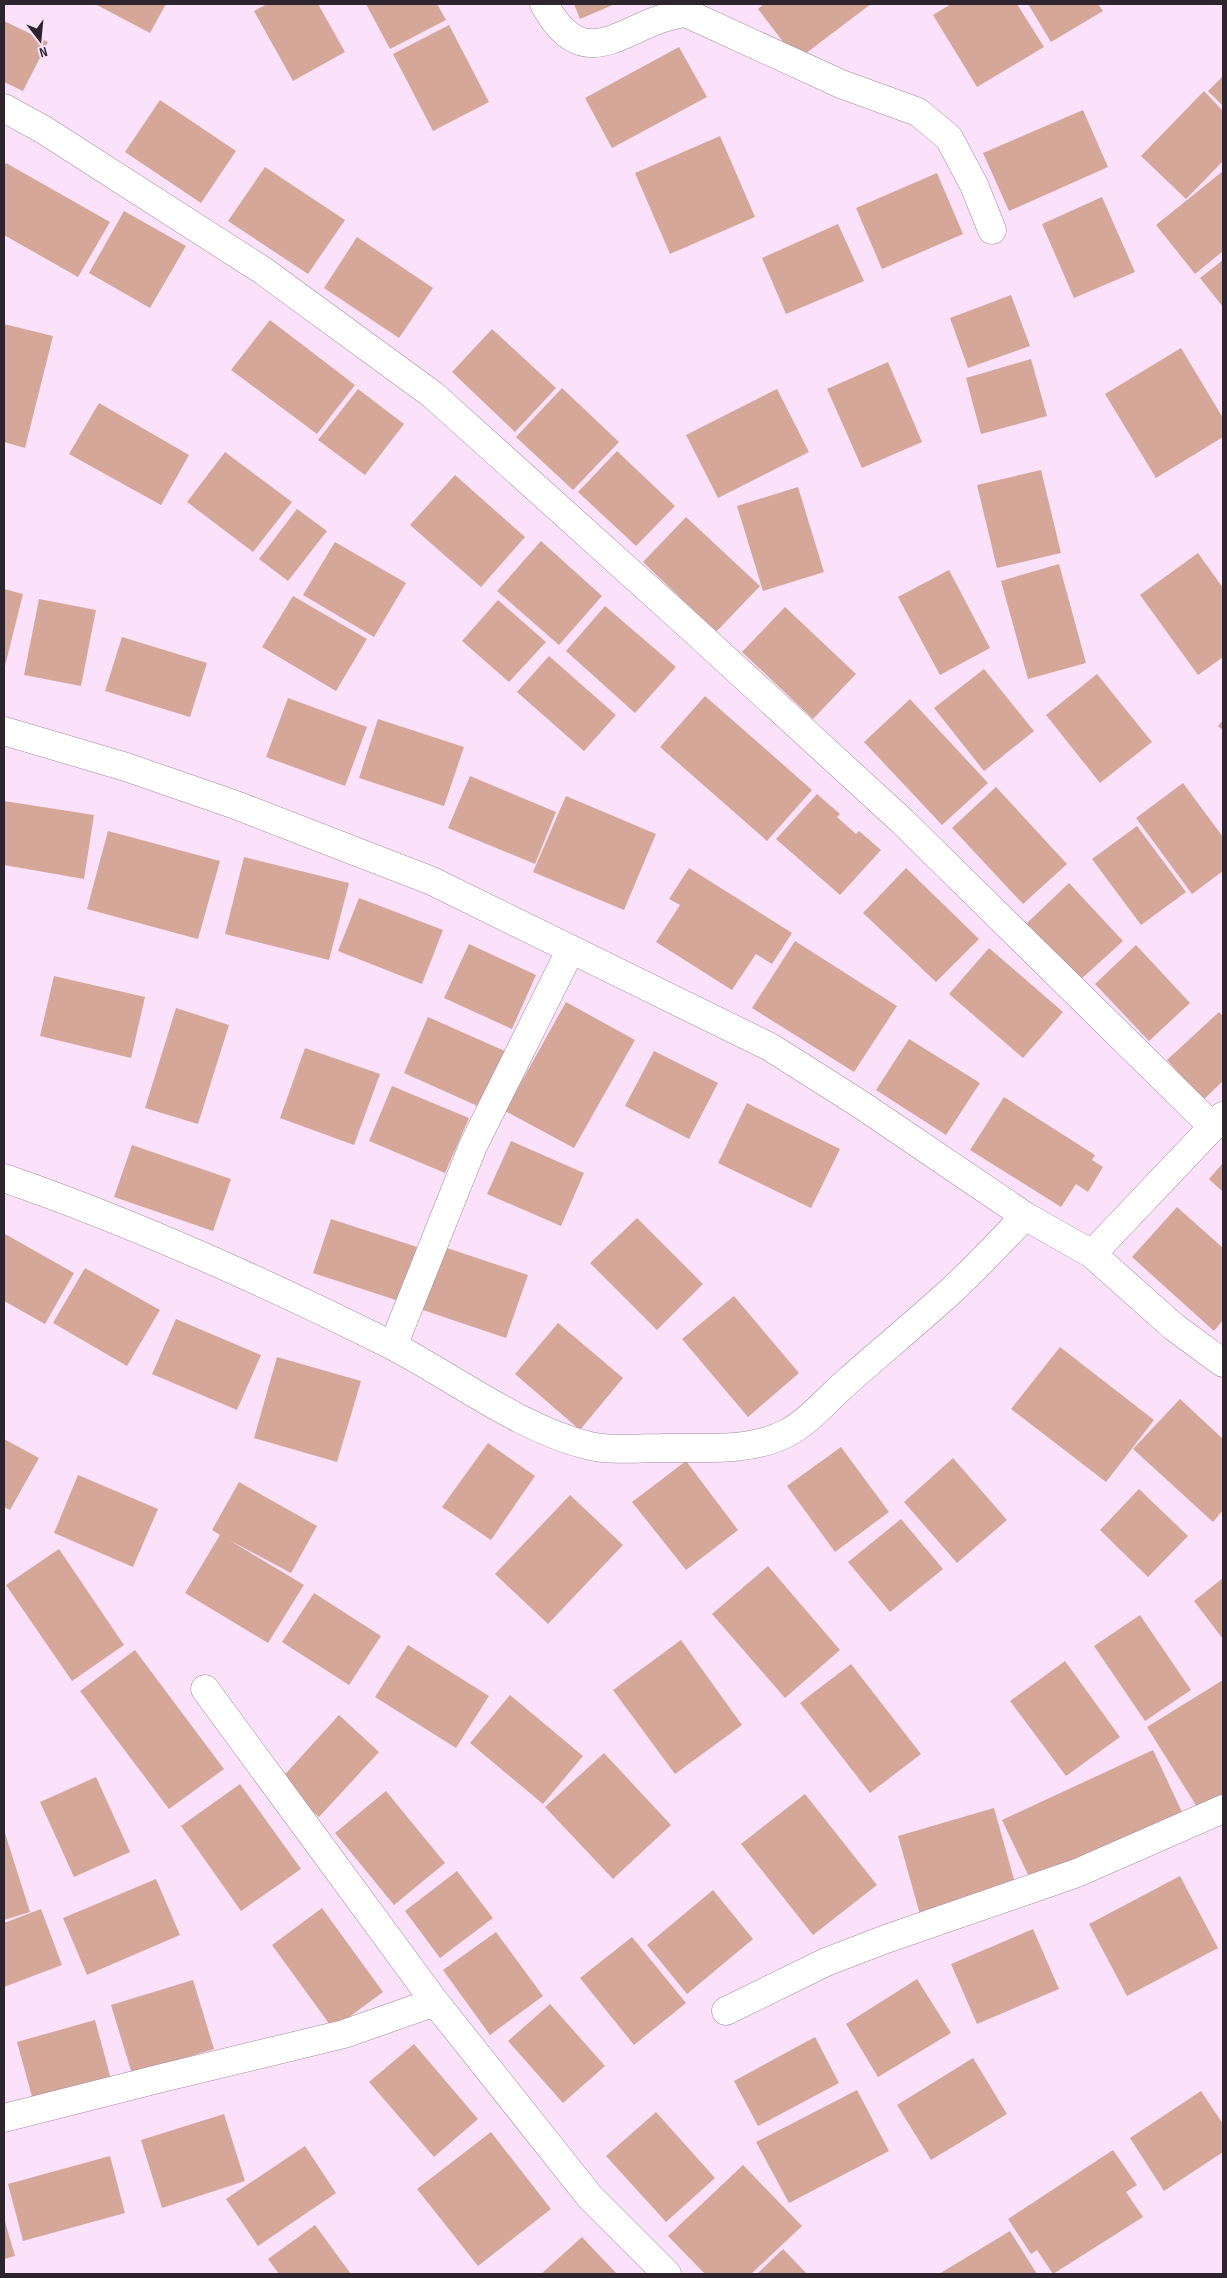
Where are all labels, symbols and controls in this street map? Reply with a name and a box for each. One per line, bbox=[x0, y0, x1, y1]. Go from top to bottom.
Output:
north arrow bbox=[15, 15, 65, 65]
text: N bbox=[38, 43, 49, 61]

